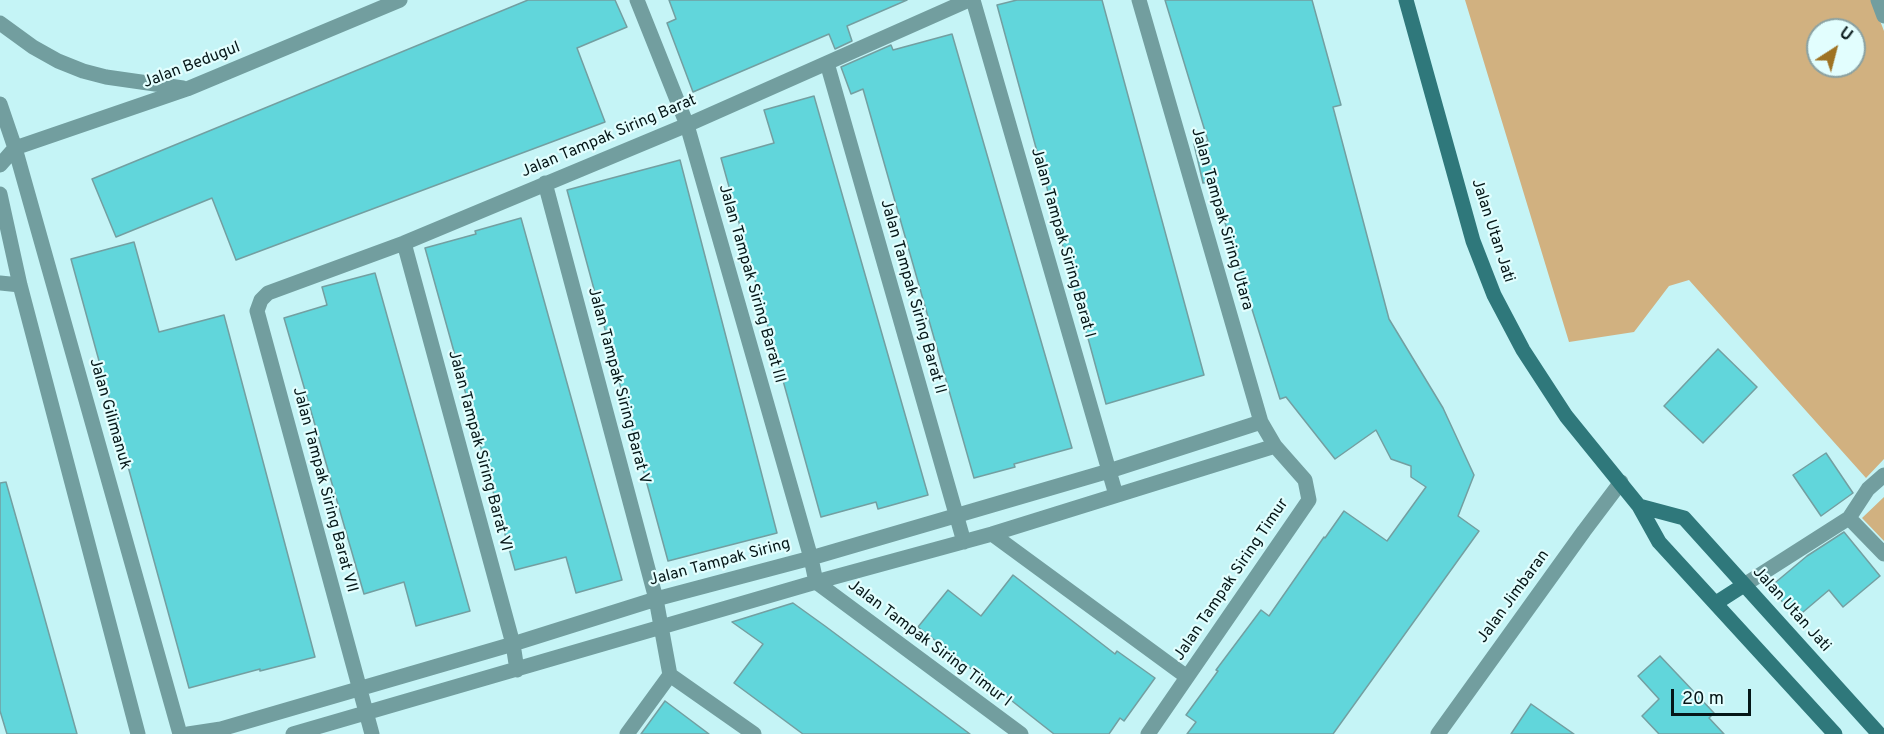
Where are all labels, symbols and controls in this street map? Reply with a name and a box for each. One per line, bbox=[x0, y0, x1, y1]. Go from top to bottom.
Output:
north arrow bbox=[1806, 18, 1866, 78]
text: U bbox=[1835, 24, 1856, 46]
street label: Jalan Bedugul bbox=[141, 39, 243, 93]
street label: Jalan Tampak Siring Barat bbox=[518, 91, 700, 183]
street label: Jalan Tampak Siring Utara bbox=[1186, 125, 1256, 313]
street label: Jalan Tampak Siring Barat I bbox=[1026, 146, 1098, 340]
street label: Jalan Utan Jati bbox=[1466, 177, 1518, 285]
street label: Jalan Tampak Siring Barat III bbox=[713, 182, 789, 386]
street label: Jalan Tampak Siring Barat II bbox=[875, 198, 949, 396]
street label: Jalan Tampak Siring Barat V bbox=[582, 286, 654, 486]
street label: Jalan Tampak Siring Barat VI bbox=[443, 348, 515, 554]
street label: Jalan Gilimanuk bbox=[84, 356, 134, 472]
street label: Jalan Tampak Siring Barat VII bbox=[287, 385, 361, 595]
street label: Jalan Tampak Siring Timur bbox=[1170, 495, 1294, 665]
street label: Jalan Tampak Siring bbox=[647, 535, 793, 591]
street label: Jalan Jimbaran bbox=[1474, 547, 1554, 647]
street label: Jalan Utan Jati bbox=[1748, 564, 1834, 656]
street label: Jalan Tampak Siring Timur I bbox=[843, 576, 1015, 712]
scale bar bbox=[1674, 677, 1754, 715]
text: 20 m bbox=[1682, 688, 1724, 711]

